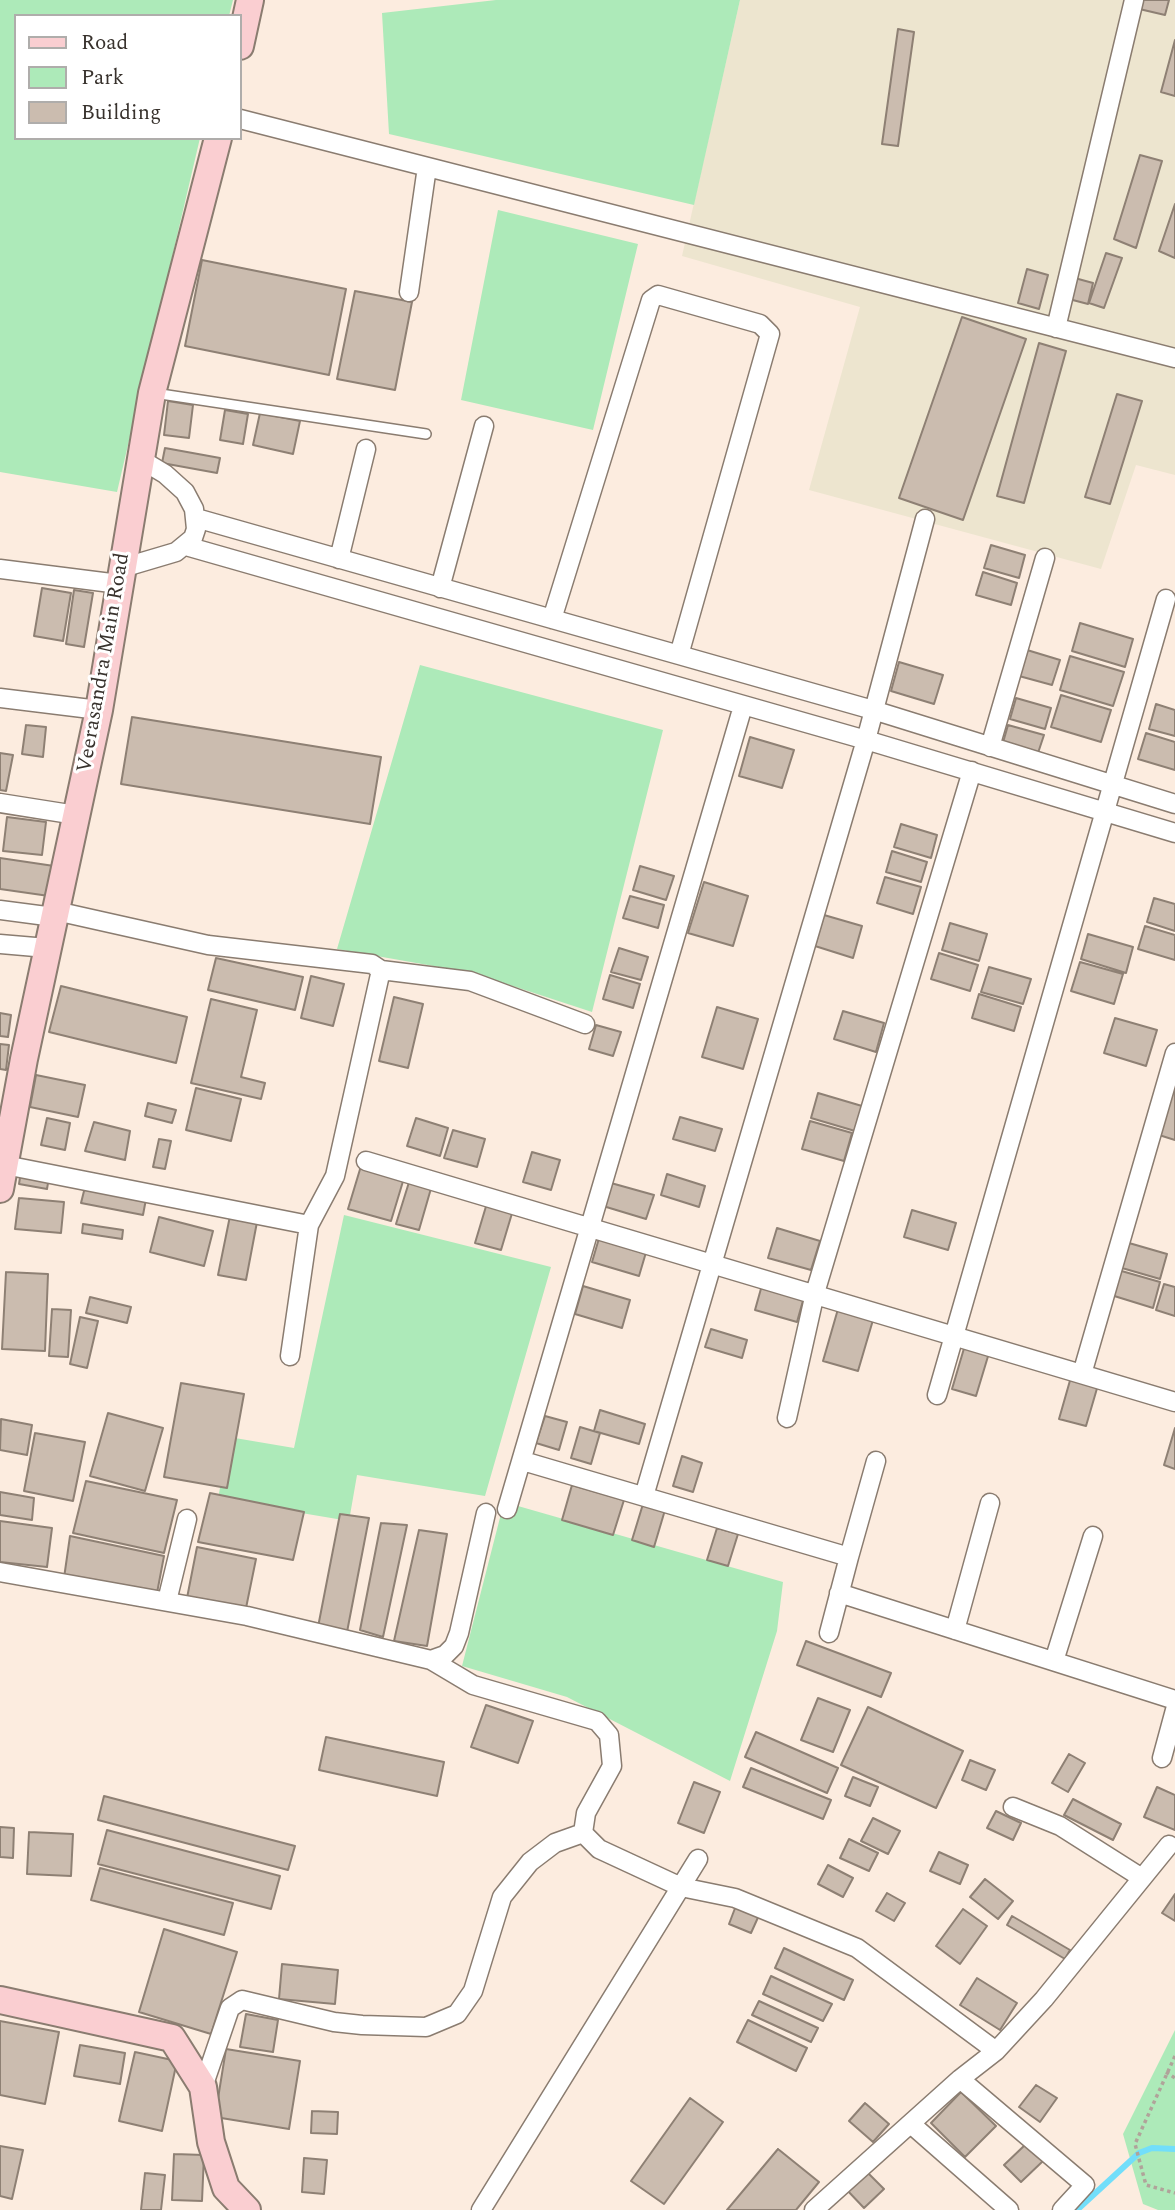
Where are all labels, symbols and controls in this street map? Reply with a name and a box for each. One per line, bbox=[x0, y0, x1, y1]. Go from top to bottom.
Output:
legend bbox=[14, 14, 242, 140]
text: Road bbox=[81, 27, 128, 59]
text: Park bbox=[81, 62, 124, 94]
text: Building bbox=[81, 97, 161, 129]
street label: Veerasandra Main Road bbox=[73, 551, 137, 775]

